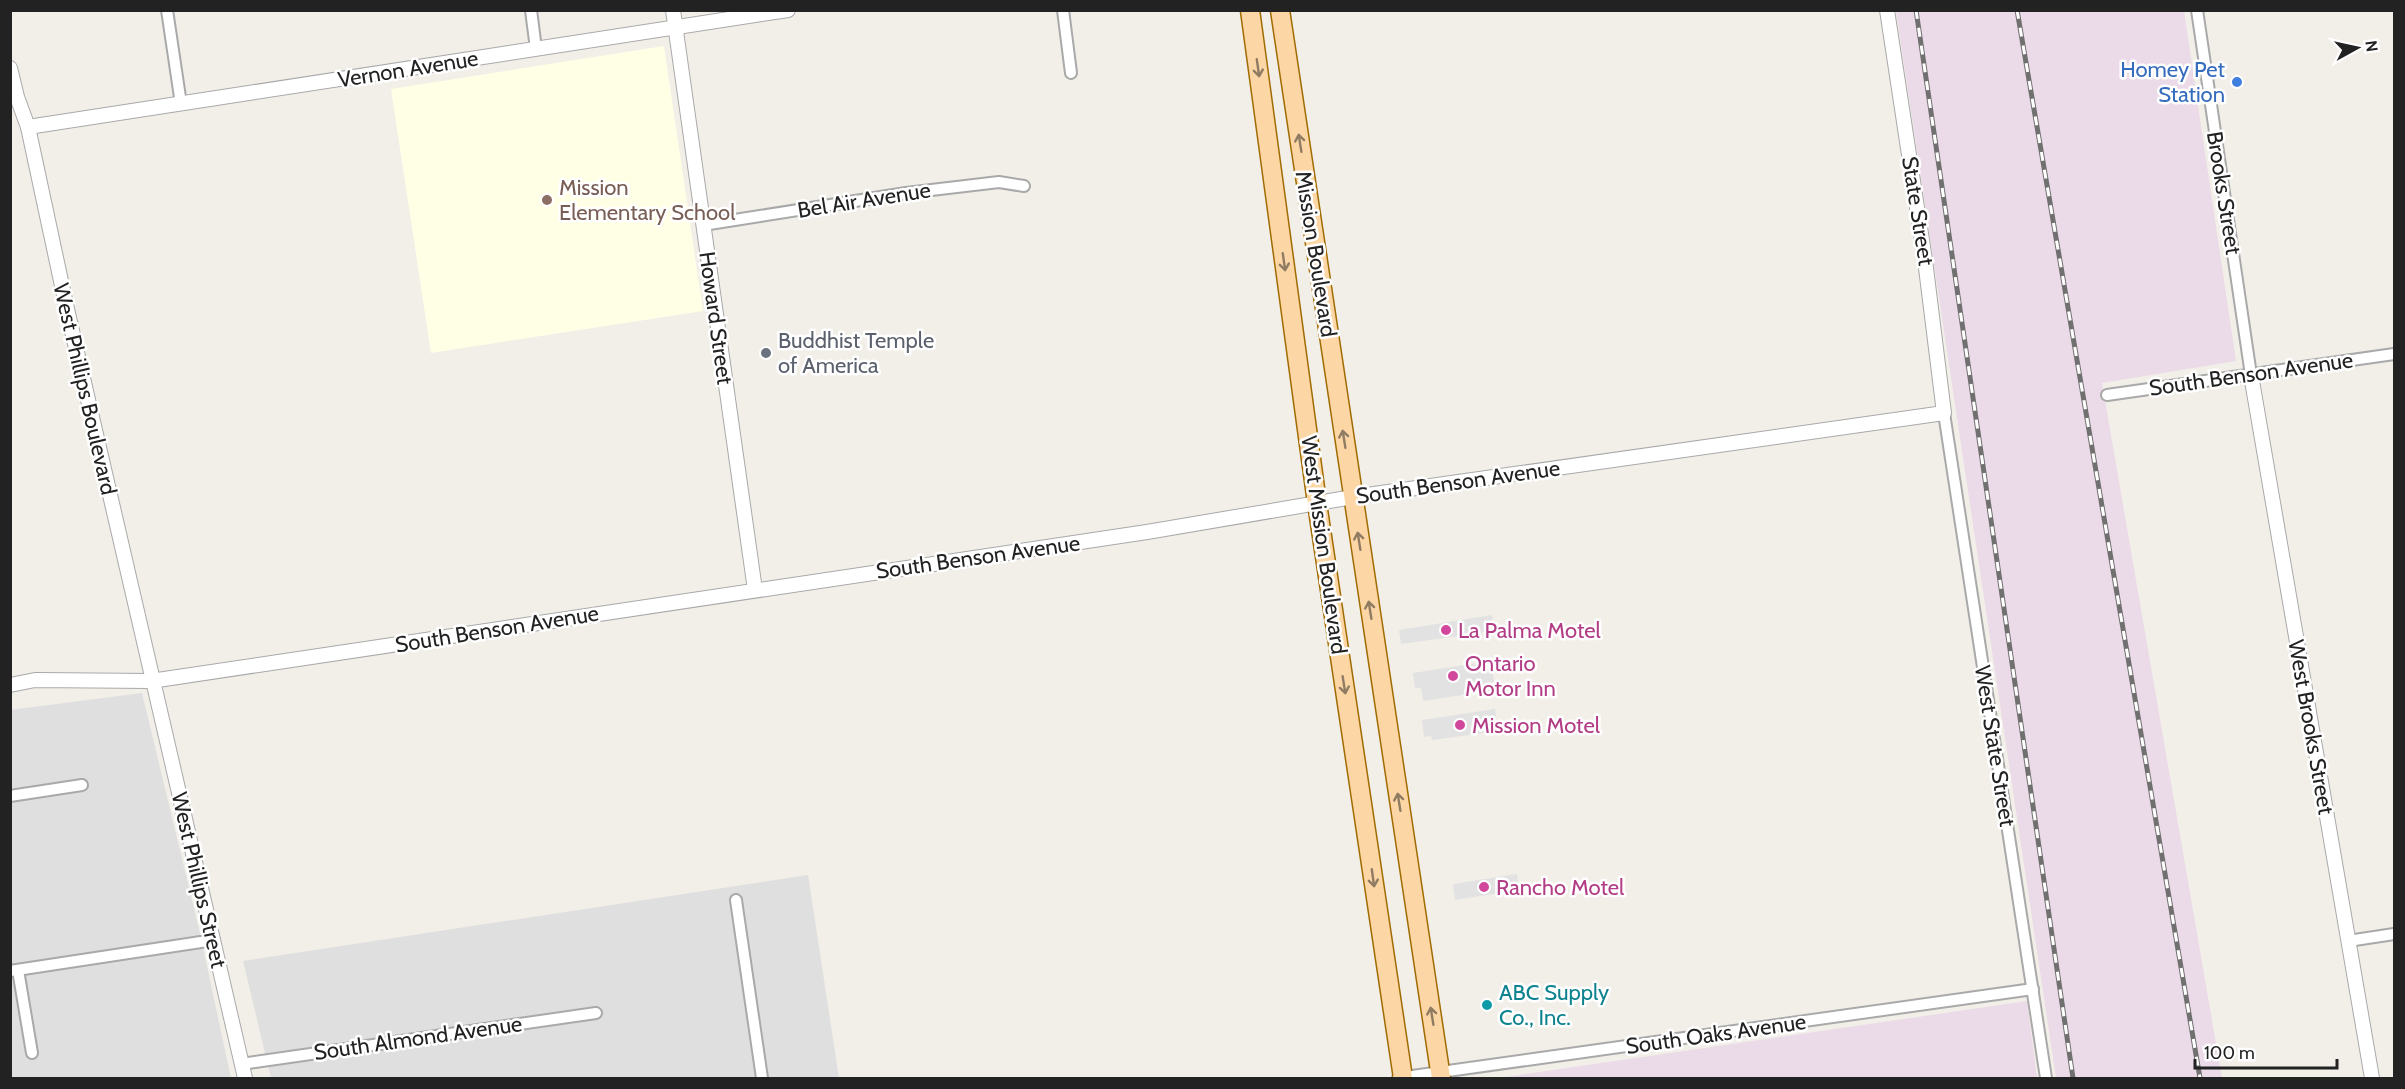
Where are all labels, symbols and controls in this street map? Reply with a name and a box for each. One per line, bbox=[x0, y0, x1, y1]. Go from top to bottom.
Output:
north arrow bbox=[2327, 18, 2387, 78]
text: N bbox=[2361, 39, 2382, 53]
street label: Vernon Avenue bbox=[336, 45, 480, 93]
place label: Homey Pet Station bbox=[2120, 56, 2226, 108]
one-way arrow bbox=[1252, 58, 1263, 78]
marker: Homey Pet Station bbox=[2230, 75, 2244, 89]
street label: Brooks Street bbox=[2201, 129, 2247, 257]
one-way arrow bbox=[1294, 133, 1305, 153]
street label: State Street bbox=[1896, 154, 1940, 268]
street label: Mission Boulevard bbox=[1290, 169, 1342, 339]
place label: Mission Elementary School bbox=[559, 174, 736, 226]
street label: Bel Air Avenue bbox=[796, 176, 932, 224]
marker: Mission Elementary School bbox=[540, 193, 554, 207]
street label: Howard Street bbox=[693, 250, 739, 387]
one-way arrow bbox=[1279, 251, 1290, 271]
street label: West Phillips Boulevard bbox=[48, 281, 122, 497]
place label: Buddhist Temple of America bbox=[778, 327, 934, 379]
marker: Buddhist Temple of America bbox=[759, 346, 773, 360]
street label: South Benson Avenue bbox=[2147, 346, 2355, 402]
one-way arrow bbox=[1338, 430, 1349, 450]
street label: West Mission Boulevard bbox=[1295, 434, 1353, 656]
street label: South Benson Avenue bbox=[1354, 454, 1562, 510]
street label: South Benson Avenue bbox=[874, 529, 1082, 585]
one-way arrow bbox=[1354, 532, 1365, 552]
street label: South Benson Avenue bbox=[393, 600, 601, 658]
one-way arrow bbox=[1364, 600, 1375, 620]
place label: La Palma Motel bbox=[1458, 617, 1601, 644]
marker: La Palma Motel bbox=[1439, 623, 1453, 637]
street label: West Brooks Street bbox=[2282, 637, 2340, 817]
place label: Ontario Motor Inn bbox=[1465, 650, 1556, 702]
street label: West State Street bbox=[1969, 663, 2021, 829]
marker: Ontario Motor Inn bbox=[1446, 669, 1460, 683]
one-way arrow bbox=[1339, 675, 1350, 695]
place label: Mission Motel bbox=[1472, 712, 1601, 739]
marker: Mission Motel bbox=[1453, 718, 1467, 732]
street label: West Phillips Street bbox=[166, 789, 232, 971]
one-way arrow bbox=[1394, 793, 1405, 813]
one-way arrow bbox=[1368, 868, 1379, 888]
place label: Rancho Motel bbox=[1496, 874, 1625, 901]
marker: Rancho Motel bbox=[1477, 880, 1491, 894]
place label: ABC Supply Co., Inc. bbox=[1499, 979, 1609, 1031]
marker: ABC Supply Co., Inc. bbox=[1480, 998, 1494, 1012]
one-way arrow bbox=[1426, 1007, 1437, 1026]
street label: South Oaks Avenue bbox=[1624, 1008, 1808, 1060]
street label: South Almond Avenue bbox=[312, 1010, 524, 1066]
scale bar bbox=[2195, 1032, 2338, 1070]
text: 100 m bbox=[2204, 1042, 2255, 1064]

